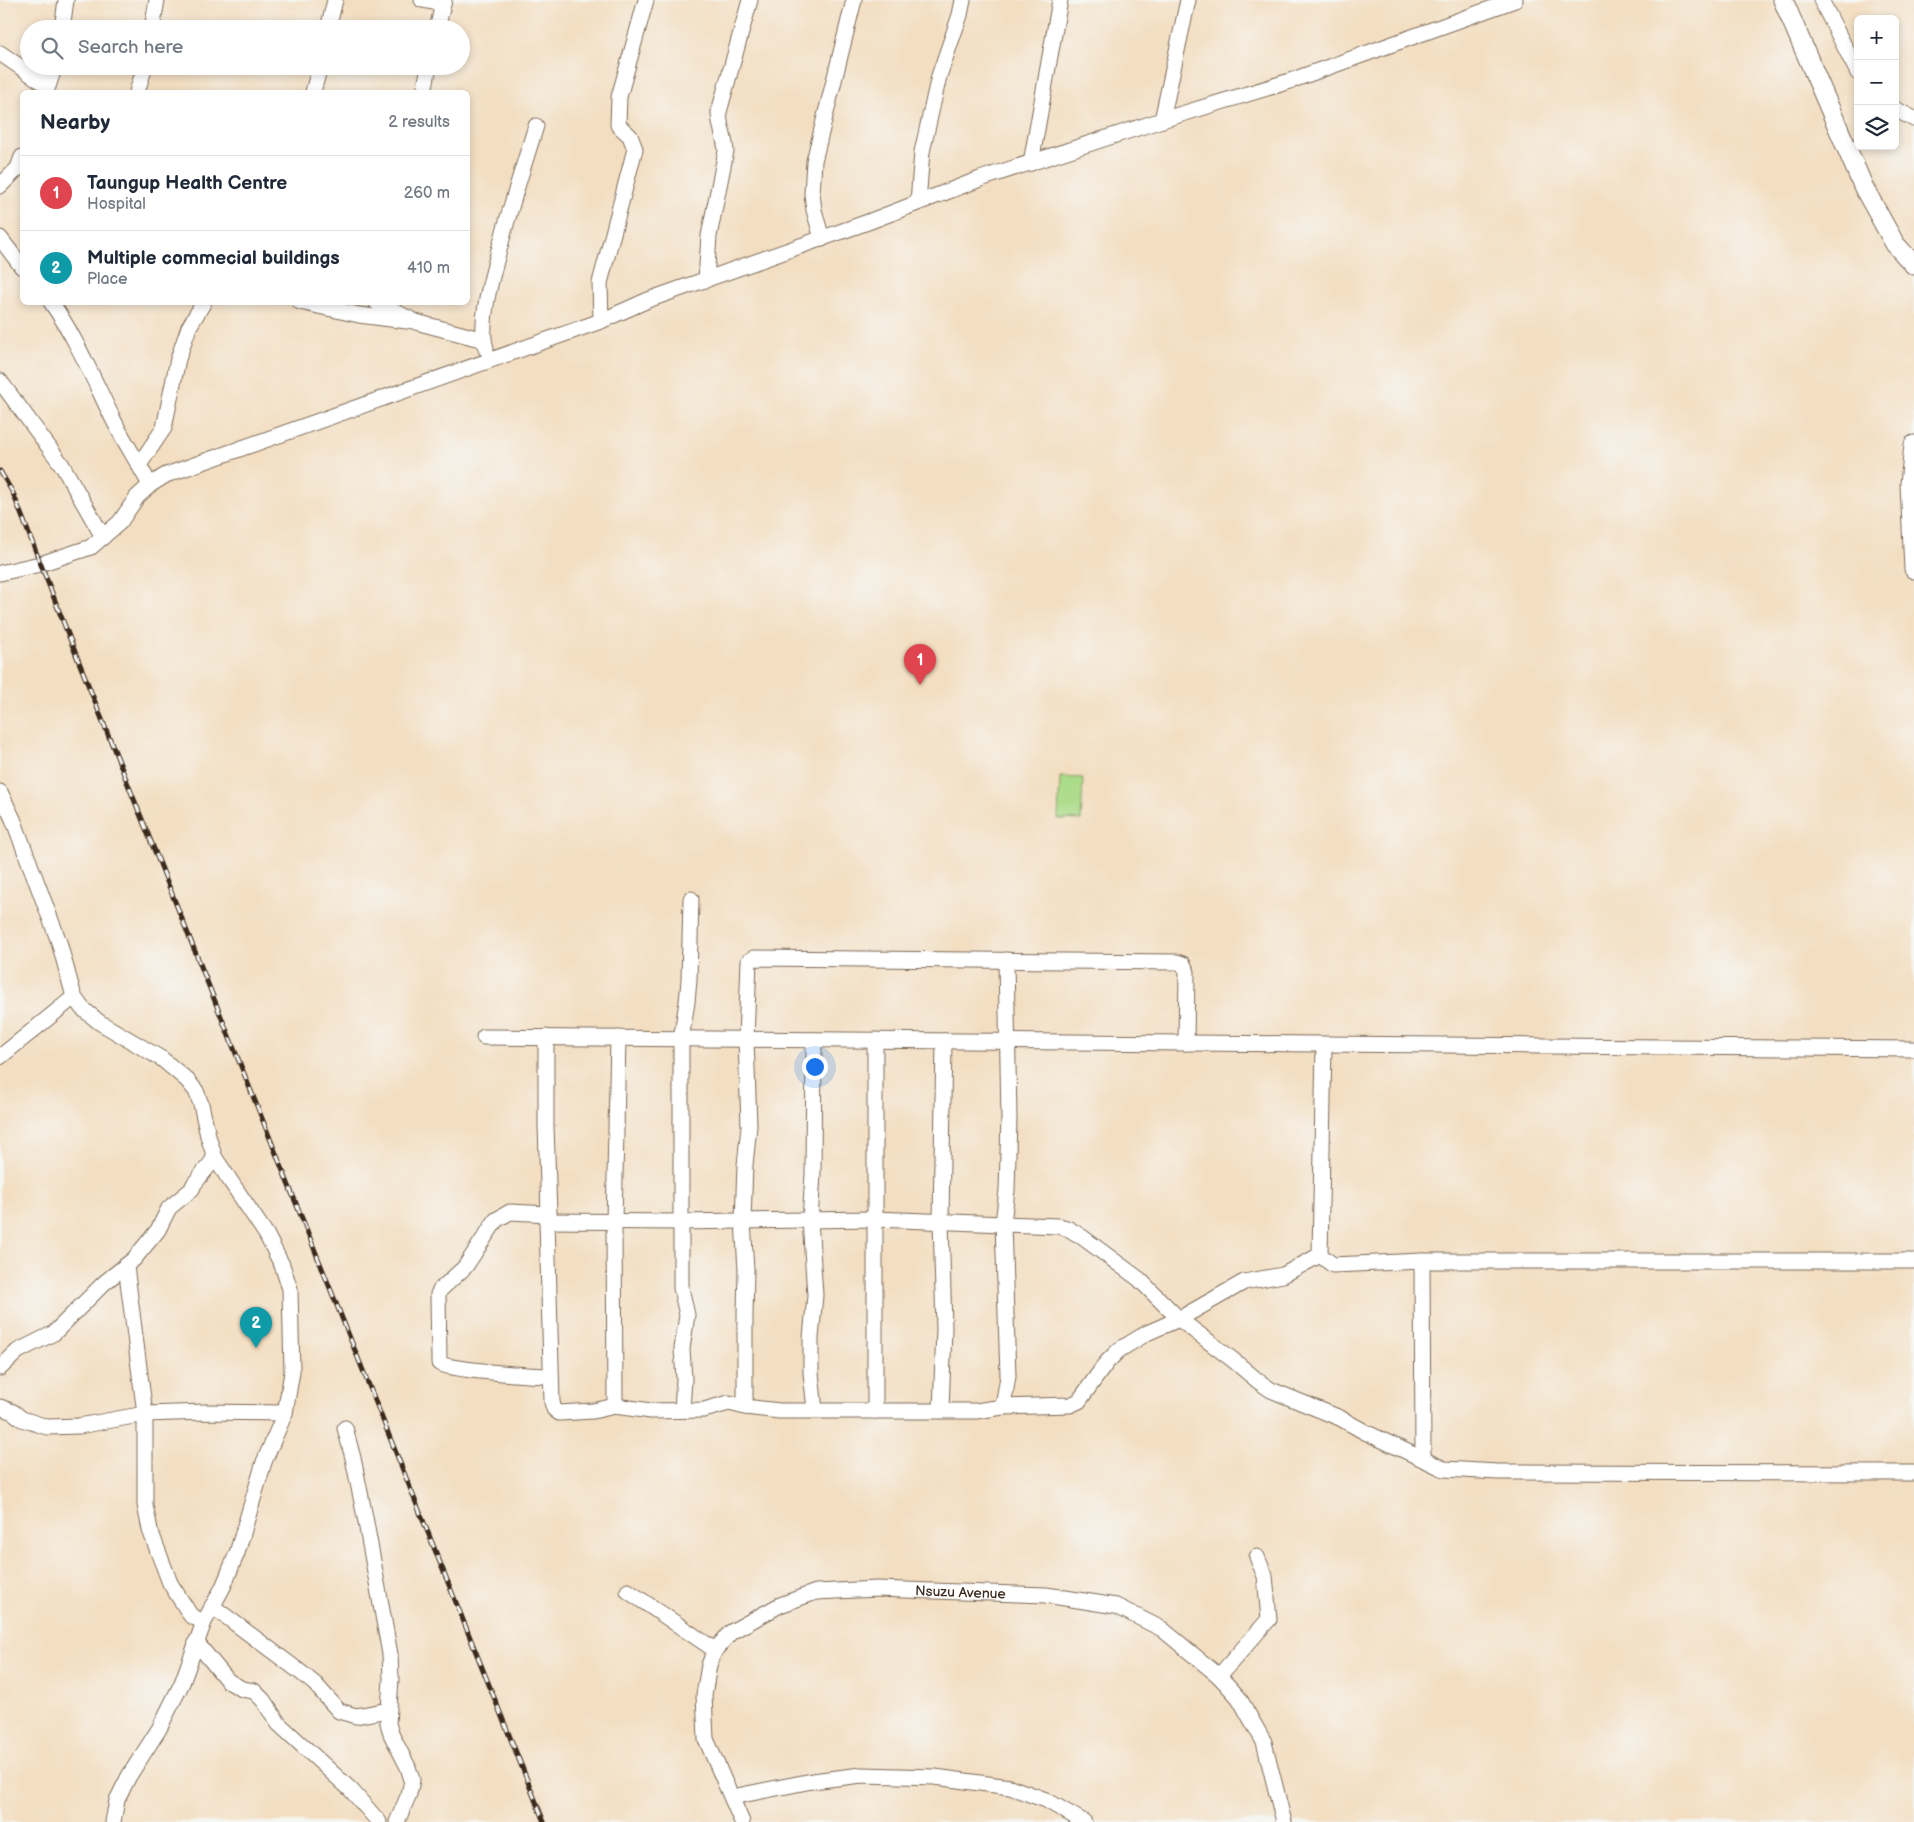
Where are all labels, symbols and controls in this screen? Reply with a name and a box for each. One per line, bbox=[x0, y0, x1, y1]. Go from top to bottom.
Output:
map controls bbox=[1854, 15, 1899, 150]
button: + bbox=[1854, 15, 1899, 60]
search box bbox=[20, 20, 470, 75]
icon: search bbox=[38, 34, 66, 62]
text: Search here bbox=[78, 36, 183, 59]
button: − bbox=[1854, 60, 1899, 105]
button: layers bbox=[1854, 105, 1899, 150]
text: Nearby bbox=[40, 110, 110, 135]
text: 2 results bbox=[388, 113, 450, 132]
text: Taungup Health Centre bbox=[87, 172, 287, 195]
text: 1 bbox=[53, 184, 59, 203]
text: 260 m bbox=[404, 184, 450, 203]
text: Hospital bbox=[87, 195, 146, 214]
text: Multiple commecial buildings bbox=[87, 247, 340, 270]
text: 2 bbox=[51, 259, 61, 278]
text: 410 m bbox=[407, 259, 450, 278]
text: Place bbox=[87, 270, 128, 289]
pin: 1 bbox=[904, 644, 936, 685]
your location bbox=[802, 1054, 828, 1080]
pin: 2 bbox=[240, 1307, 272, 1348]
street label: Nsuzu Avenue bbox=[915, 1582, 1006, 1602]

